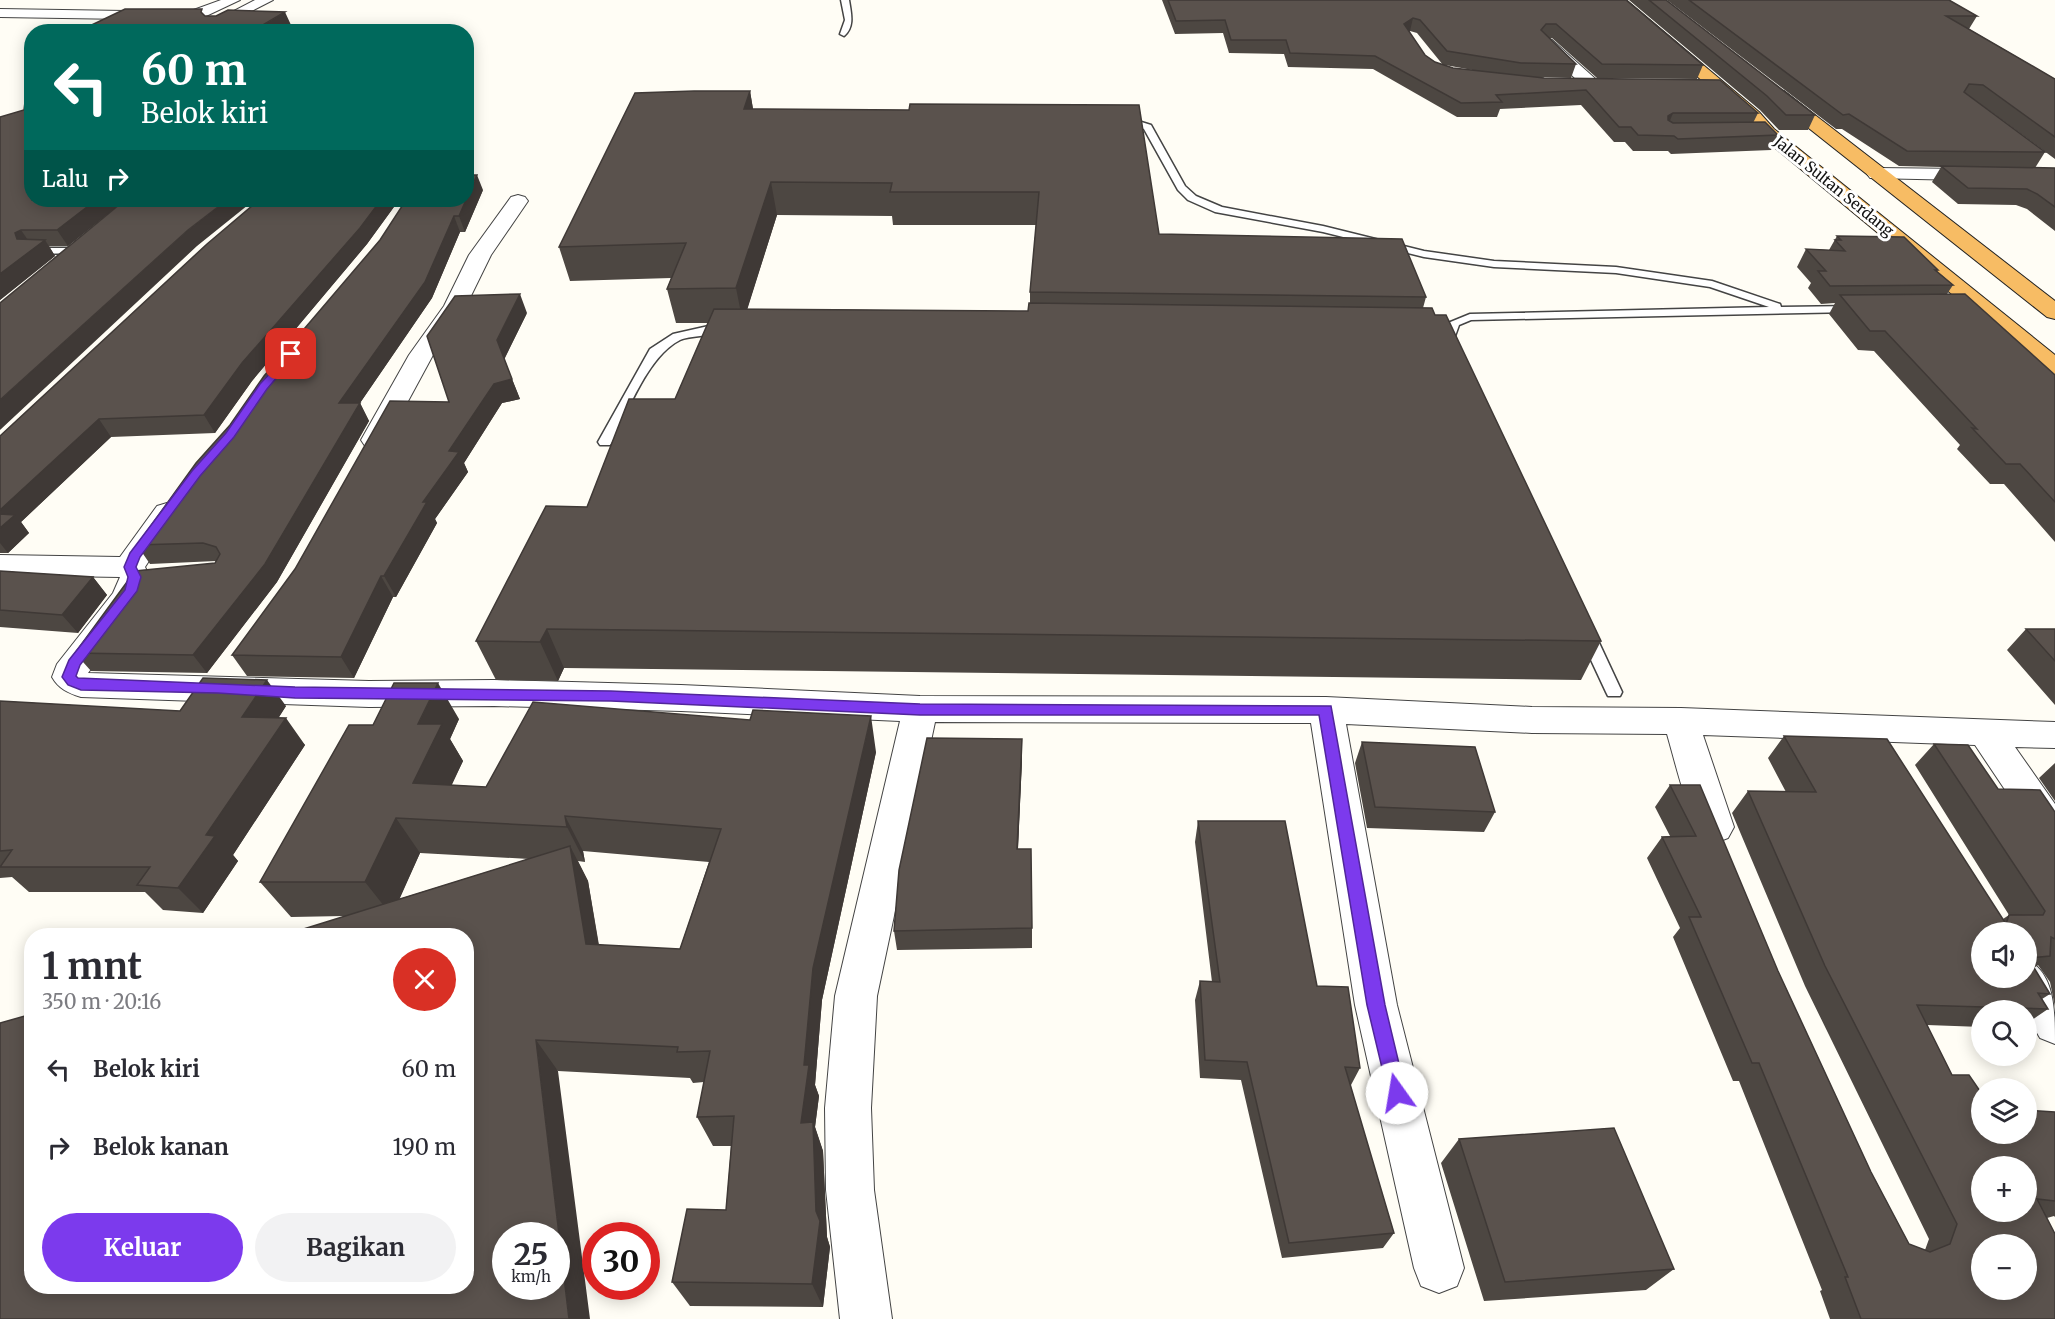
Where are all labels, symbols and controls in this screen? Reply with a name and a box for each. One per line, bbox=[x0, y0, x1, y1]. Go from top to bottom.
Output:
text: 60 m bbox=[141, 44, 247, 96]
icon: left bbox=[42, 48, 120, 126]
text: Belok kiri bbox=[141, 96, 268, 130]
street label: Jalan Sultan Serdang bbox=[1769, 131, 1898, 240]
icon: right bbox=[101, 162, 134, 195]
text: Lalu bbox=[42, 165, 89, 193]
pin bbox=[265, 328, 316, 379]
icon: arrive bbox=[274, 337, 307, 370]
map controls bbox=[1971, 922, 2037, 1300]
button: sound bbox=[1971, 922, 2037, 988]
text: 1 mnt bbox=[42, 944, 142, 989]
button: close bbox=[393, 948, 456, 1011]
text: 350 m · 20:16 bbox=[42, 989, 161, 1014]
button: search bbox=[1971, 1000, 2037, 1066]
icon: left bbox=[42, 1053, 75, 1086]
text: Belok kiri bbox=[93, 1055, 200, 1083]
text: 60 m bbox=[402, 1055, 456, 1083]
position arrow bbox=[1365, 1061, 1429, 1125]
button: layers bbox=[1971, 1078, 2037, 1144]
icon: right bbox=[42, 1131, 75, 1164]
text: Belok kanan bbox=[93, 1133, 229, 1161]
text: 190 m bbox=[393, 1133, 456, 1161]
button: + bbox=[1971, 1156, 2037, 1222]
button: Keluar bbox=[42, 1213, 243, 1282]
button: Bagikan bbox=[255, 1213, 456, 1282]
speed limit sign: 30 bbox=[582, 1222, 660, 1300]
button: − bbox=[1971, 1234, 2037, 1300]
text: 25 bbox=[514, 1235, 548, 1273]
text: km/h bbox=[511, 1267, 551, 1286]

